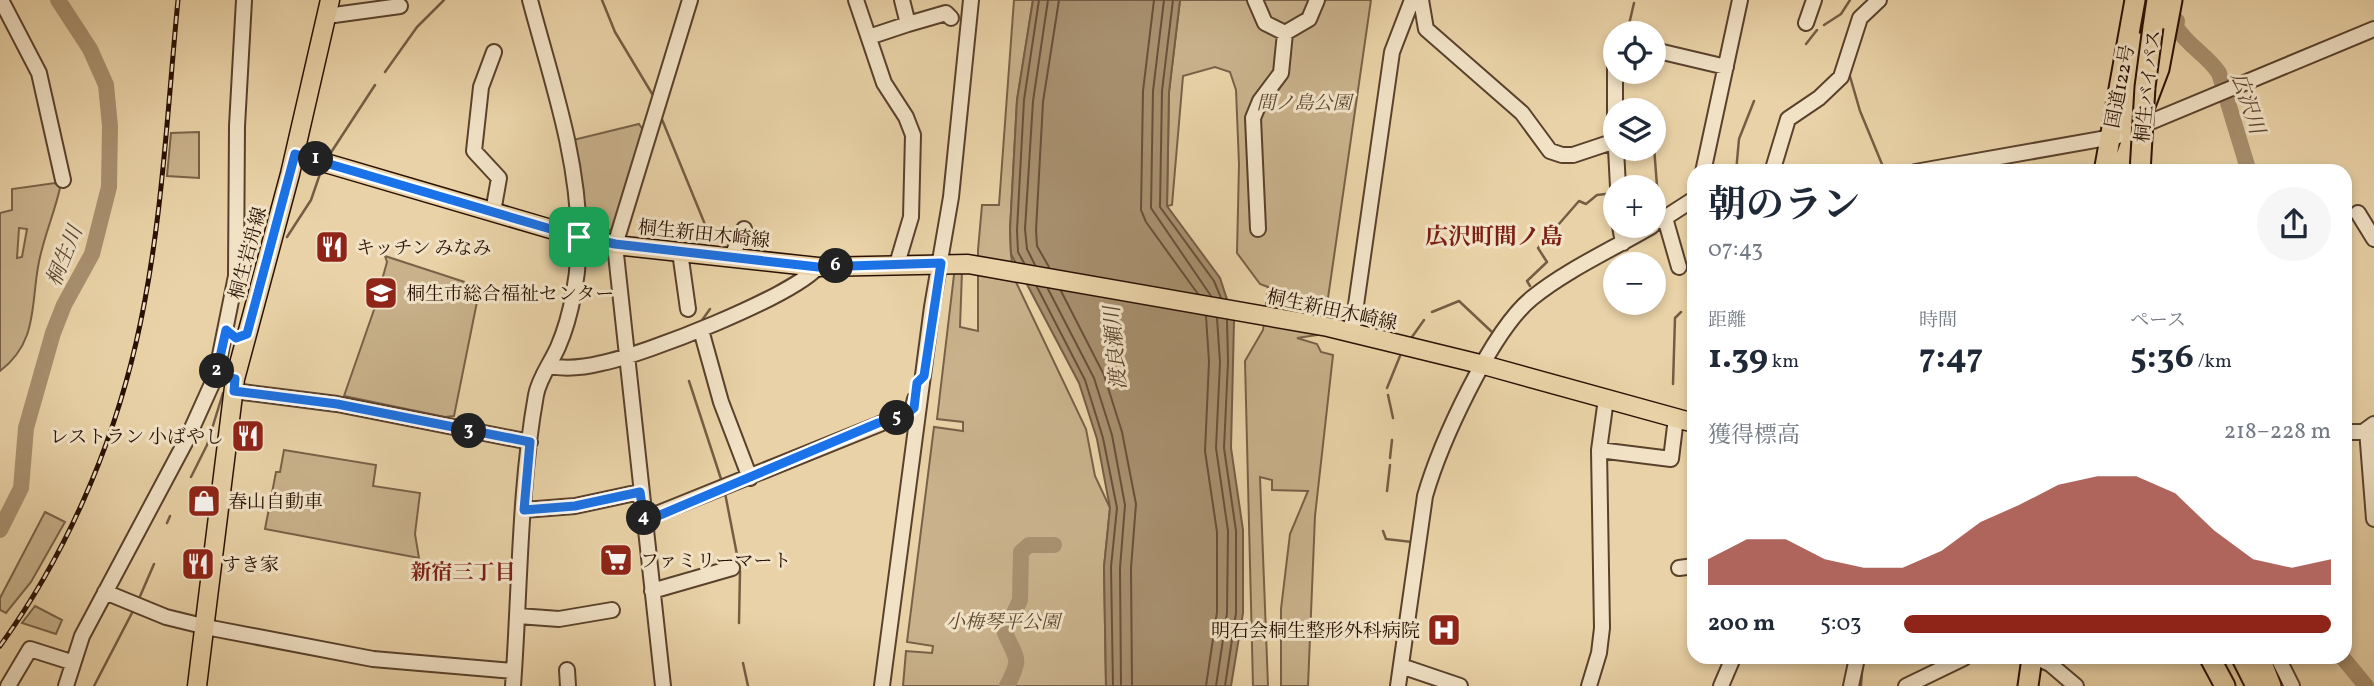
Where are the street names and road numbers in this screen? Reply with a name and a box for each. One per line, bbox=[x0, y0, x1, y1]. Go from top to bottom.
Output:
street label: 桐生バイパス bbox=[2130, 28, 2168, 144]
street label: 国道122号 bbox=[2100, 42, 2142, 130]
street label: 桐生岩舟線 bbox=[224, 204, 274, 303]
street label: 桐生新田木崎線 bbox=[636, 215, 771, 255]
street label: 桐生新田木崎線 bbox=[1264, 284, 1399, 337]

